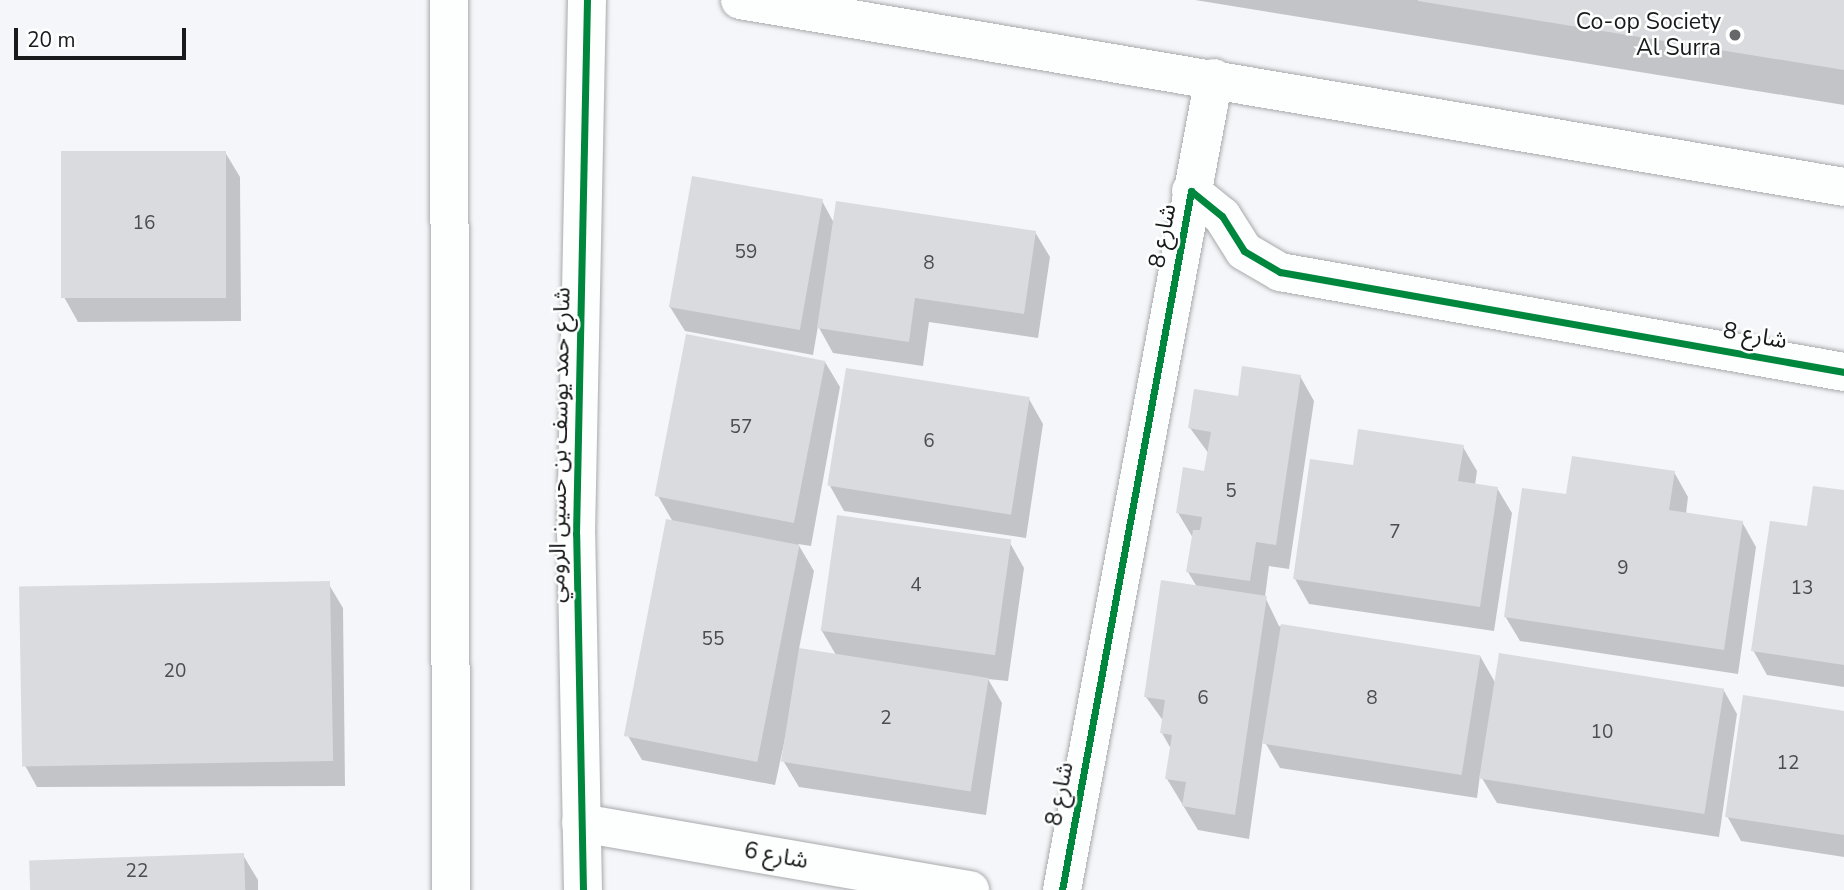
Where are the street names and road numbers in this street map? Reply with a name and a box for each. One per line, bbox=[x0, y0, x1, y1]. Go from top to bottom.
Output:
street label: شارع 8 bbox=[1143, 202, 1183, 270]
street label: شارع حمد يوسف بن حسين الرومي bbox=[543, 287, 577, 603]
street label: شارع 8 bbox=[1721, 317, 1789, 355]
street label: شارع 8 bbox=[1040, 760, 1080, 828]
street label: شارع 6 bbox=[742, 837, 810, 875]

